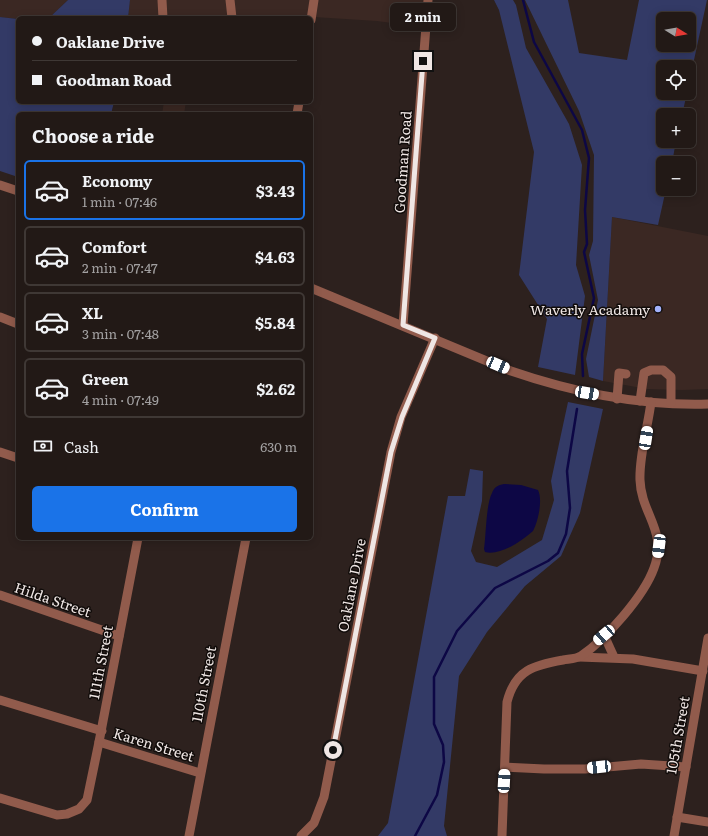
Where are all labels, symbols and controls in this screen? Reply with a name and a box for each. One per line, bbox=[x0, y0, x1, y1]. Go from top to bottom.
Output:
callout: 2 min bbox=[390, 3, 456, 31]
text: 2 min bbox=[405, 7, 441, 26]
north arrow bbox=[656, 12, 696, 52]
map controls bbox=[656, 12, 696, 196]
text: Oaklane Drive bbox=[56, 30, 164, 53]
route end bbox=[414, 52, 432, 70]
button: locate bbox=[656, 60, 696, 100]
text: Goodman Road bbox=[56, 68, 172, 91]
button: + bbox=[656, 108, 696, 148]
street label: Goodman Road bbox=[388, 110, 416, 214]
text: Choose a ride bbox=[32, 122, 154, 149]
button: − bbox=[656, 156, 696, 196]
text: Economy bbox=[82, 169, 152, 192]
icon: car bbox=[34, 172, 70, 208]
text: $3.43 bbox=[256, 179, 295, 202]
text: 1 min · 07:46 bbox=[82, 192, 157, 211]
text: Comfort bbox=[82, 235, 147, 258]
icon: car bbox=[34, 238, 70, 274]
text: $4.63 bbox=[255, 245, 295, 268]
text: 2 min · 07:47 bbox=[82, 258, 157, 277]
place label: Waverly Acadamy bbox=[530, 299, 651, 319]
text: XL bbox=[82, 301, 103, 324]
icon: car bbox=[34, 304, 70, 340]
marker: Waverly Acadamy bbox=[653, 304, 663, 314]
text: $5.84 bbox=[255, 311, 295, 334]
text: 3 min · 07:48 bbox=[82, 324, 159, 343]
car bbox=[485, 355, 511, 375]
text: Green bbox=[82, 367, 129, 390]
icon: car bbox=[34, 370, 70, 406]
text: $2.62 bbox=[256, 377, 295, 400]
car bbox=[574, 385, 600, 401]
text: 4 min · 07:49 bbox=[82, 390, 159, 409]
car bbox=[638, 425, 654, 451]
icon: cash bbox=[32, 435, 54, 457]
text: Cash bbox=[64, 435, 99, 458]
text: 630 m bbox=[260, 437, 297, 456]
button: Confirm bbox=[32, 486, 297, 532]
car bbox=[652, 533, 666, 559]
street label: Oaklane Drive bbox=[332, 537, 370, 633]
street label: Hilda Street bbox=[12, 577, 94, 622]
street label: 111th Street bbox=[83, 623, 117, 701]
car bbox=[591, 623, 617, 647]
street label: 110th Street bbox=[186, 644, 220, 724]
street label: 105th Street bbox=[660, 694, 694, 775]
street label: Karen Street bbox=[111, 722, 197, 766]
route start bbox=[324, 741, 342, 759]
car bbox=[586, 760, 612, 774]
car bbox=[497, 769, 511, 793]

